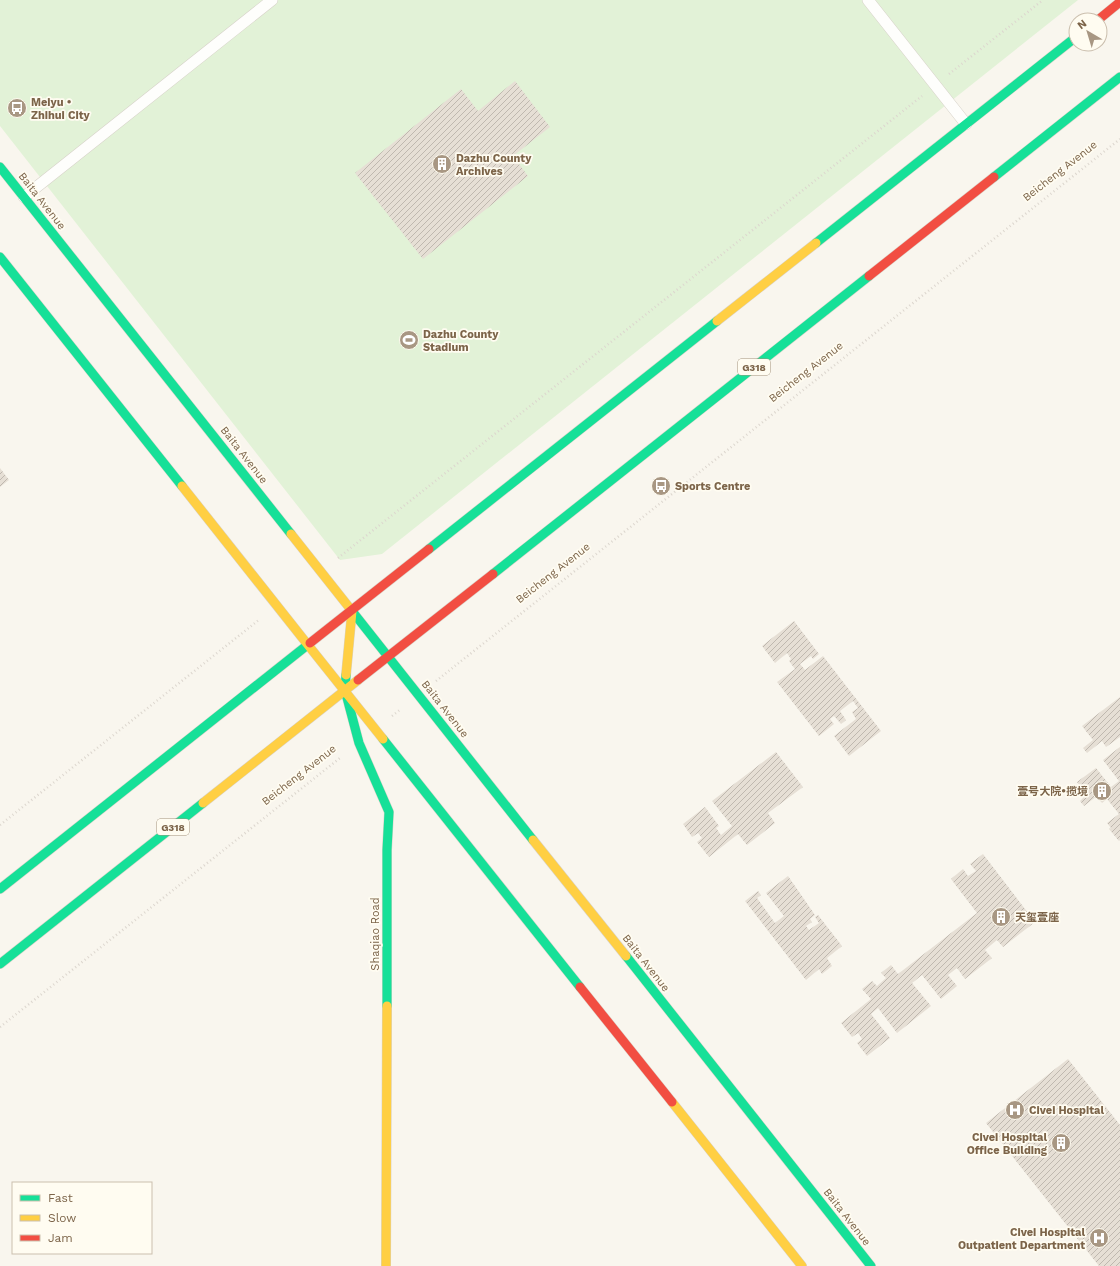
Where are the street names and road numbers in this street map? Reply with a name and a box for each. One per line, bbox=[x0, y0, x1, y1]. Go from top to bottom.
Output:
street label: Beicheng Avenue bbox=[1020, 138, 1100, 204]
street label: Baita Avenue bbox=[16, 170, 68, 232]
street label: Beicheng Avenue bbox=[766, 339, 846, 405]
road number: G318 bbox=[738, 359, 770, 375]
street label: Baita Avenue bbox=[218, 424, 270, 486]
street label: Beicheng Avenue bbox=[513, 540, 593, 606]
street label: Baita Avenue bbox=[419, 678, 471, 740]
street label: Beicheng Avenue bbox=[259, 742, 339, 808]
road number: G318 bbox=[157, 819, 189, 835]
street label: Shaqiao Road bbox=[369, 897, 382, 971]
street label: Baita Avenue bbox=[620, 932, 672, 994]
street label: Baita Avenue bbox=[821, 1186, 873, 1248]

